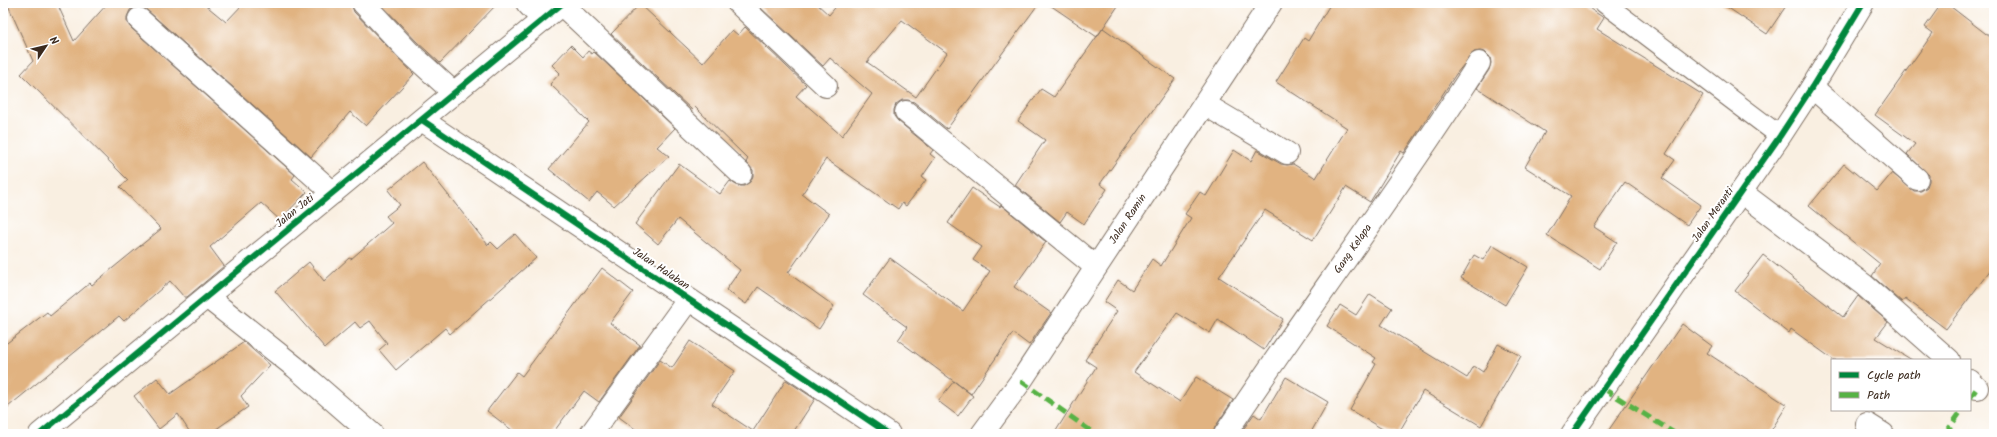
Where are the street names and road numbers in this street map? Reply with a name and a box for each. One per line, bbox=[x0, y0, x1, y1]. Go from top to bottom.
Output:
street label: Jalan Meranti bbox=[1687, 183, 1739, 246]
street label: Jalan Jati bbox=[272, 189, 319, 232]
street label: Jalan Ramin bbox=[1105, 190, 1152, 248]
street label: Gang Kelapa bbox=[1329, 220, 1377, 278]
street label: Jalan Halaban bbox=[629, 243, 693, 295]

